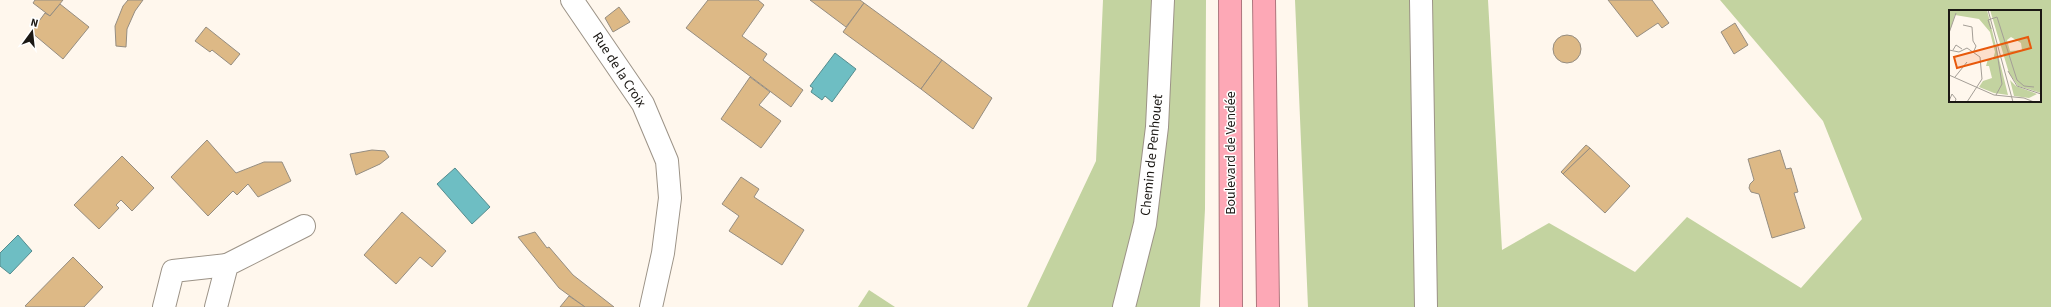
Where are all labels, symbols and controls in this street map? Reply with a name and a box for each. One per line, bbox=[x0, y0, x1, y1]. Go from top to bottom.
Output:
inset map bbox=[1949, 10, 2041, 102]
north arrow bbox=[12, 12, 52, 52]
text: N bbox=[29, 15, 40, 31]
street label: Rue de la Croix bbox=[587, 28, 651, 112]
street label: Boulevard de Vendée bbox=[1221, 91, 1241, 215]
street label: Chemin de Penhouet bbox=[1136, 93, 1168, 217]

